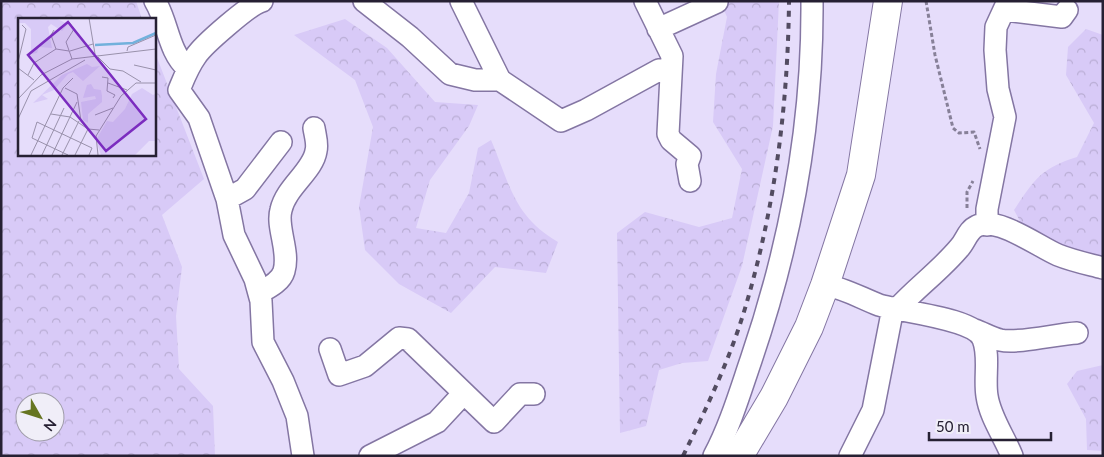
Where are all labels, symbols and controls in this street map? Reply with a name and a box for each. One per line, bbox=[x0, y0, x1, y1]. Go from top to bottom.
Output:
inset map bbox=[18, 18, 155, 155]
north arrow bbox=[15, 392, 65, 442]
scale bar bbox=[929, 410, 1052, 442]
text: N bbox=[40, 416, 60, 435]
text: 50 m bbox=[936, 417, 970, 435]

